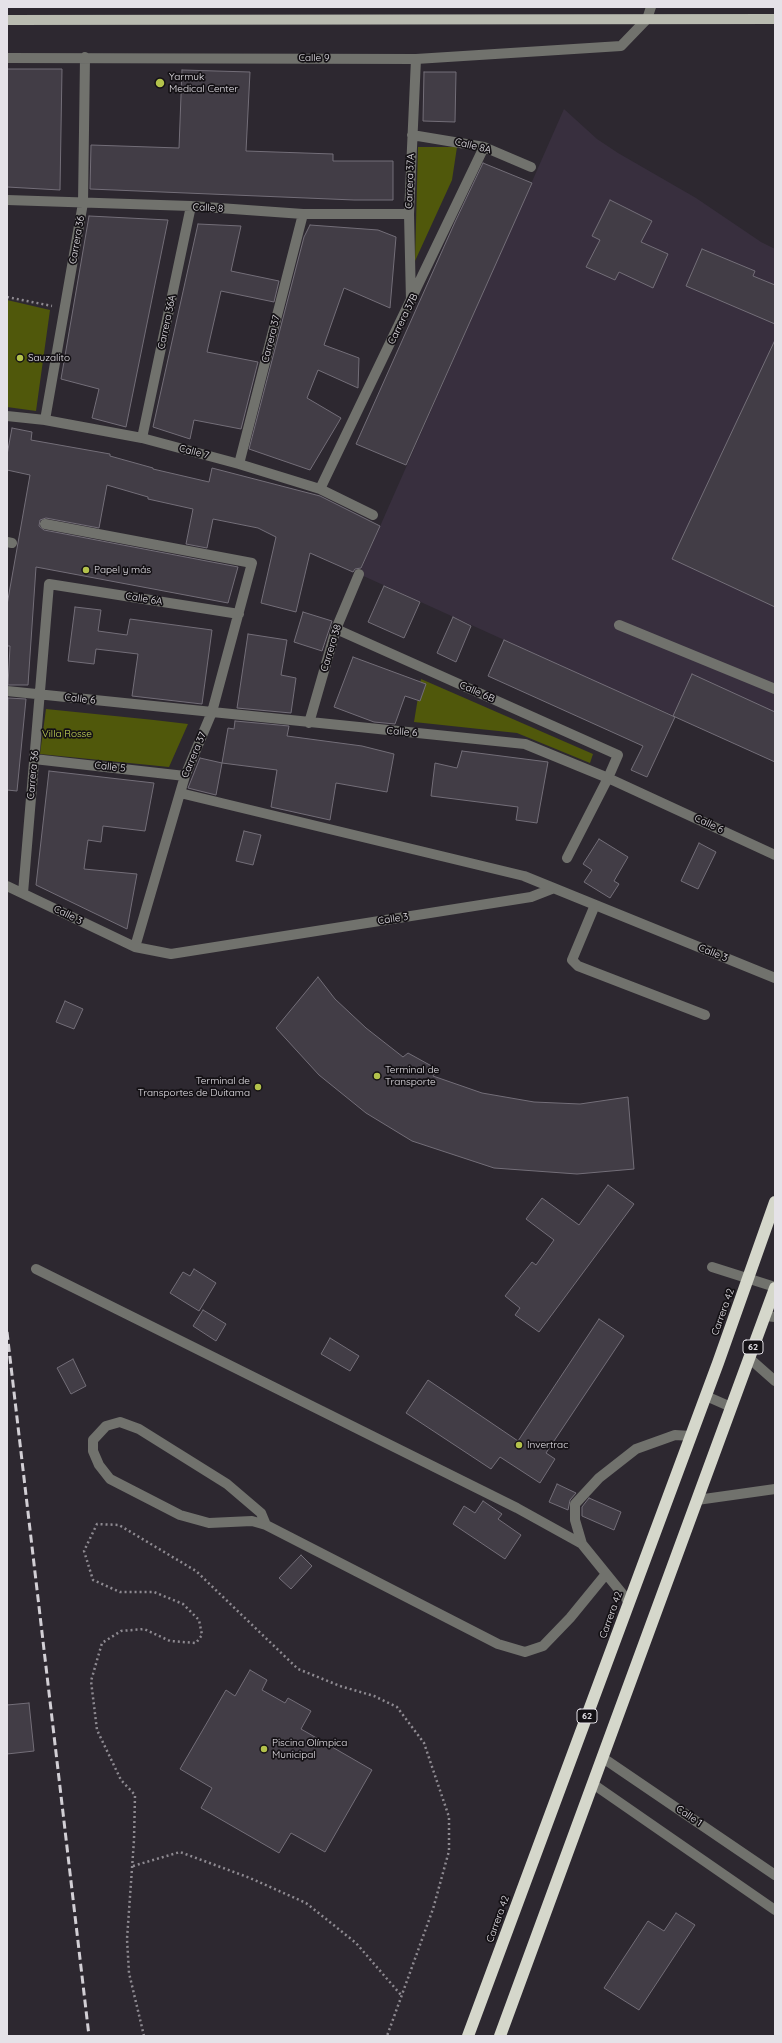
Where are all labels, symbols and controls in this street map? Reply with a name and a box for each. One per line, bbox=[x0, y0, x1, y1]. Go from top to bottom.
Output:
street label: Calle 9 bbox=[298, 52, 330, 64]
place label: Yarmuk Medical Center bbox=[169, 71, 238, 94]
marker: Yarmuk Medical Center bbox=[154, 77, 166, 89]
street label: Calle 8A bbox=[453, 136, 493, 156]
street label: Carrera 37A bbox=[403, 153, 417, 209]
street label: Calle 8 bbox=[192, 201, 224, 215]
street label: Carrera 36 bbox=[67, 215, 87, 265]
street label: Carrera 37B bbox=[386, 292, 420, 346]
street label: Carrera 36A bbox=[155, 294, 179, 350]
street label: Carrera 37 bbox=[259, 314, 283, 364]
place label: Sauzalito bbox=[28, 352, 70, 364]
marker: Sauzalito bbox=[15, 353, 25, 363]
street label: Calle 7 bbox=[178, 442, 210, 462]
place label: Papel y más bbox=[94, 564, 151, 576]
marker: Papel y más bbox=[81, 565, 91, 575]
street label: Calle 6A bbox=[125, 590, 163, 608]
street label: Carrera 38 bbox=[318, 623, 344, 673]
street label: Calle 6B bbox=[457, 679, 497, 705]
street label: Calle 6 bbox=[64, 691, 96, 707]
street label: Calle 6 bbox=[386, 725, 418, 739]
park label: Villa Rosse bbox=[42, 728, 92, 740]
street label: Carrera 37 bbox=[179, 730, 209, 780]
street label: Carrera 36 bbox=[25, 750, 41, 800]
street label: Calle 5 bbox=[94, 759, 126, 775]
street label: Calle 6 bbox=[692, 812, 726, 836]
street label: Calle 3 bbox=[52, 903, 84, 927]
street label: Calle 3 bbox=[377, 911, 409, 927]
street label: Calle 3 bbox=[697, 942, 729, 964]
place label: Terminal de Transporte bbox=[385, 1064, 439, 1088]
marker: Terminal de Transporte bbox=[372, 1071, 382, 1081]
place label: Terminal de Transportes de Duitama bbox=[138, 1075, 250, 1098]
marker: Terminal de Transportes de Duitama bbox=[253, 1082, 263, 1092]
street label: Carrera 42 bbox=[709, 1287, 737, 1337]
road number: 62 bbox=[743, 1340, 763, 1354]
place label: Invertrac bbox=[527, 1439, 568, 1451]
marker: Invertrac bbox=[514, 1440, 524, 1450]
street label: Carrera 42 bbox=[597, 1590, 625, 1640]
road number: 62 bbox=[577, 1709, 597, 1723]
place label: Piscina Olímpica Municipal bbox=[272, 1737, 347, 1760]
marker: Piscina Olímpica Municipal bbox=[259, 1744, 269, 1754]
street label: Calle 1 bbox=[674, 1803, 704, 1829]
street label: Carrera 42 bbox=[484, 1894, 512, 1944]

